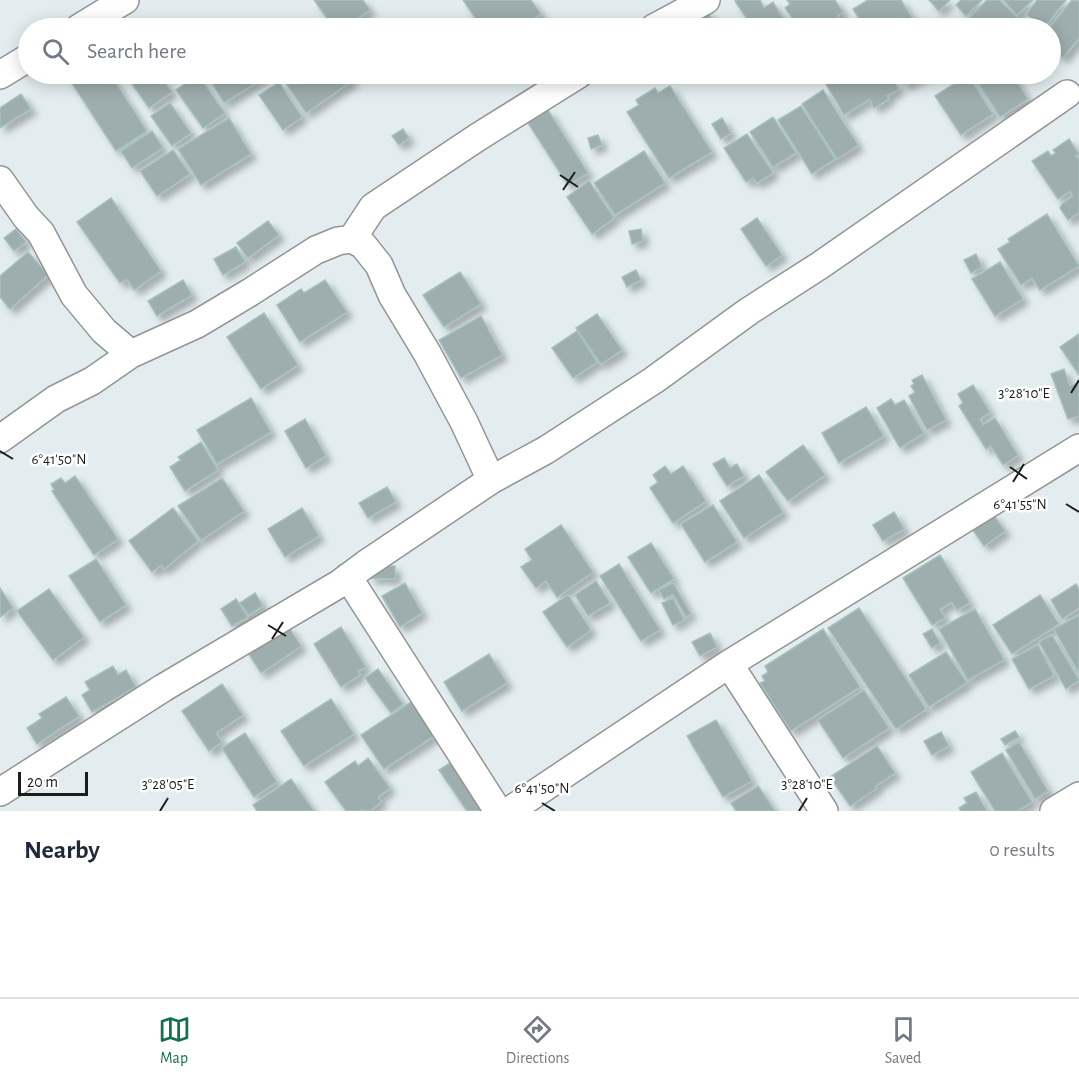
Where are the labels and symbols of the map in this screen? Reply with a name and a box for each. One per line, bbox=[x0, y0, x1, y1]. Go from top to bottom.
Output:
text: 3°28'10"E bbox=[998, 386, 1050, 401]
text: 6°41'50"N bbox=[32, 452, 86, 467]
text: 6°41'55"N bbox=[993, 497, 1047, 512]
scale bar bbox=[18, 769, 88, 796]
text: 3°28'05"E bbox=[142, 777, 194, 792]
text: 3°28'10"E bbox=[781, 777, 833, 792]
text: 6°41'50"N bbox=[515, 781, 569, 796]

